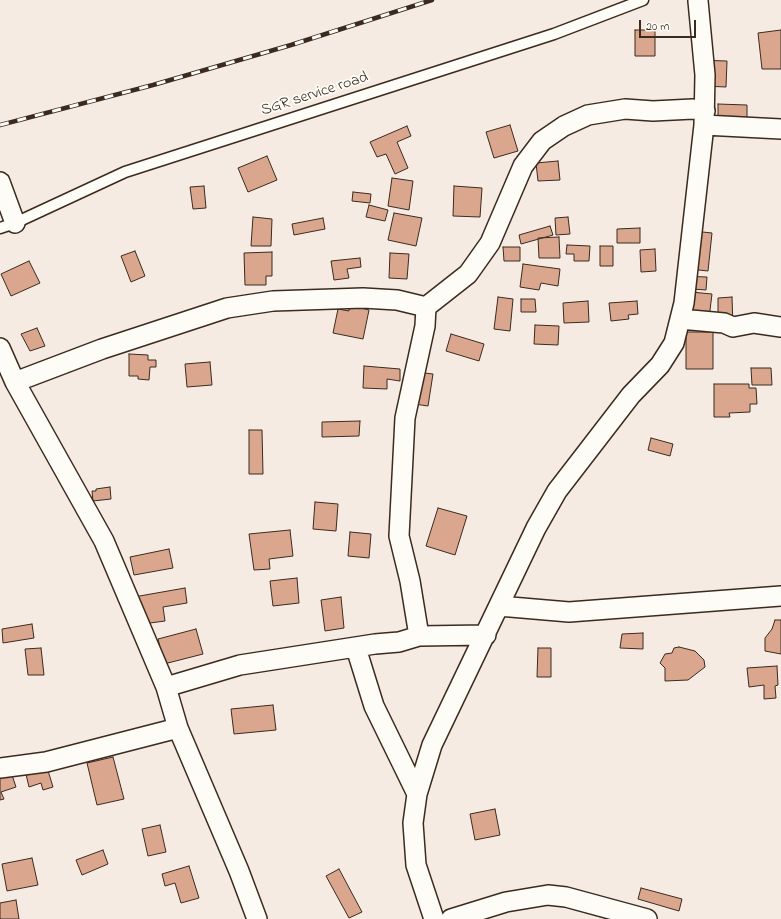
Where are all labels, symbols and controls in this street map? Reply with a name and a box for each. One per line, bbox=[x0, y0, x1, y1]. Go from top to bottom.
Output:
scale bar bbox=[641, 12, 698, 38]
text: 20 m bbox=[646, 18, 669, 36]
street label: SGR service road bbox=[259, 69, 371, 121]

